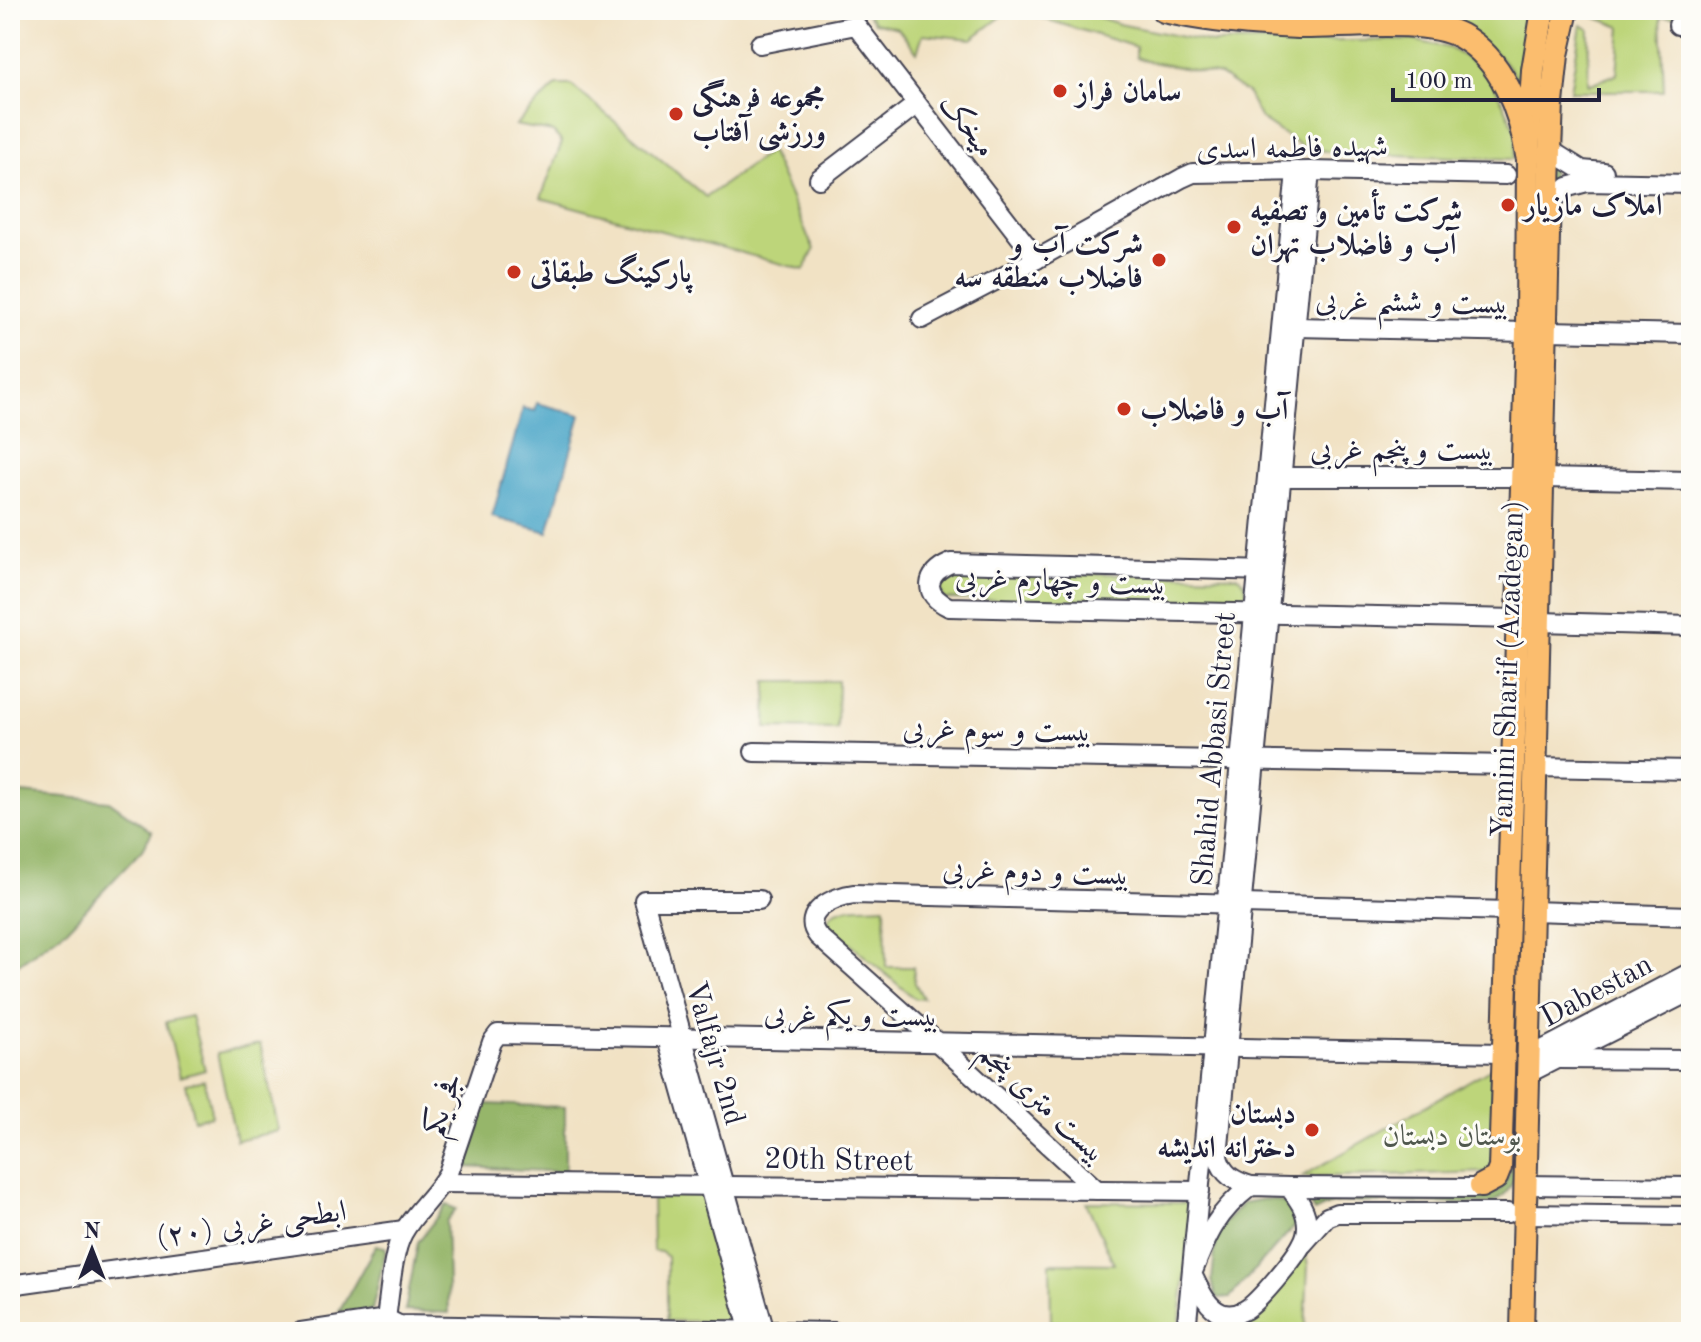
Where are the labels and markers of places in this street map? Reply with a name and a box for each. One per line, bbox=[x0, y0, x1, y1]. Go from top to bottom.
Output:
place label: سامان فراز bbox=[1073, 77, 1182, 110]
place label: مجموعه فرهنگی ورزشی آفتاب bbox=[692, 79, 826, 152]
marker: سامان فراز bbox=[1051, 82, 1069, 100]
marker: مجموعه فرهنگی ورزشی آفتاب bbox=[667, 105, 685, 123]
place label: شركت تأمين و تصفيه آب و فاضلاب تهران bbox=[1250, 188, 1462, 264]
place label: املاک مازیار bbox=[1521, 191, 1662, 223]
marker: املاک مازیار bbox=[1499, 196, 1517, 214]
marker: شركت تأمين و تصفيه آب و فاضلاب تهران bbox=[1225, 218, 1243, 236]
place label: شرکت آب و فاضلاب منطقه سه bbox=[954, 225, 1143, 296]
marker: شرکت آب و فاضلاب منطقه سه bbox=[1150, 251, 1168, 269]
place label: پارکینگ طبقاتی bbox=[529, 252, 694, 294]
marker: پارکینگ طبقاتی bbox=[505, 263, 523, 281]
place label: آب و فاضلاب bbox=[1140, 391, 1292, 428]
marker: آب و فاضلاب bbox=[1115, 400, 1133, 418]
place label: دبستان دخترانه اندیشه bbox=[1157, 1099, 1296, 1165]
marker: دبستان دخترانه اندیشه bbox=[1303, 1121, 1321, 1139]

